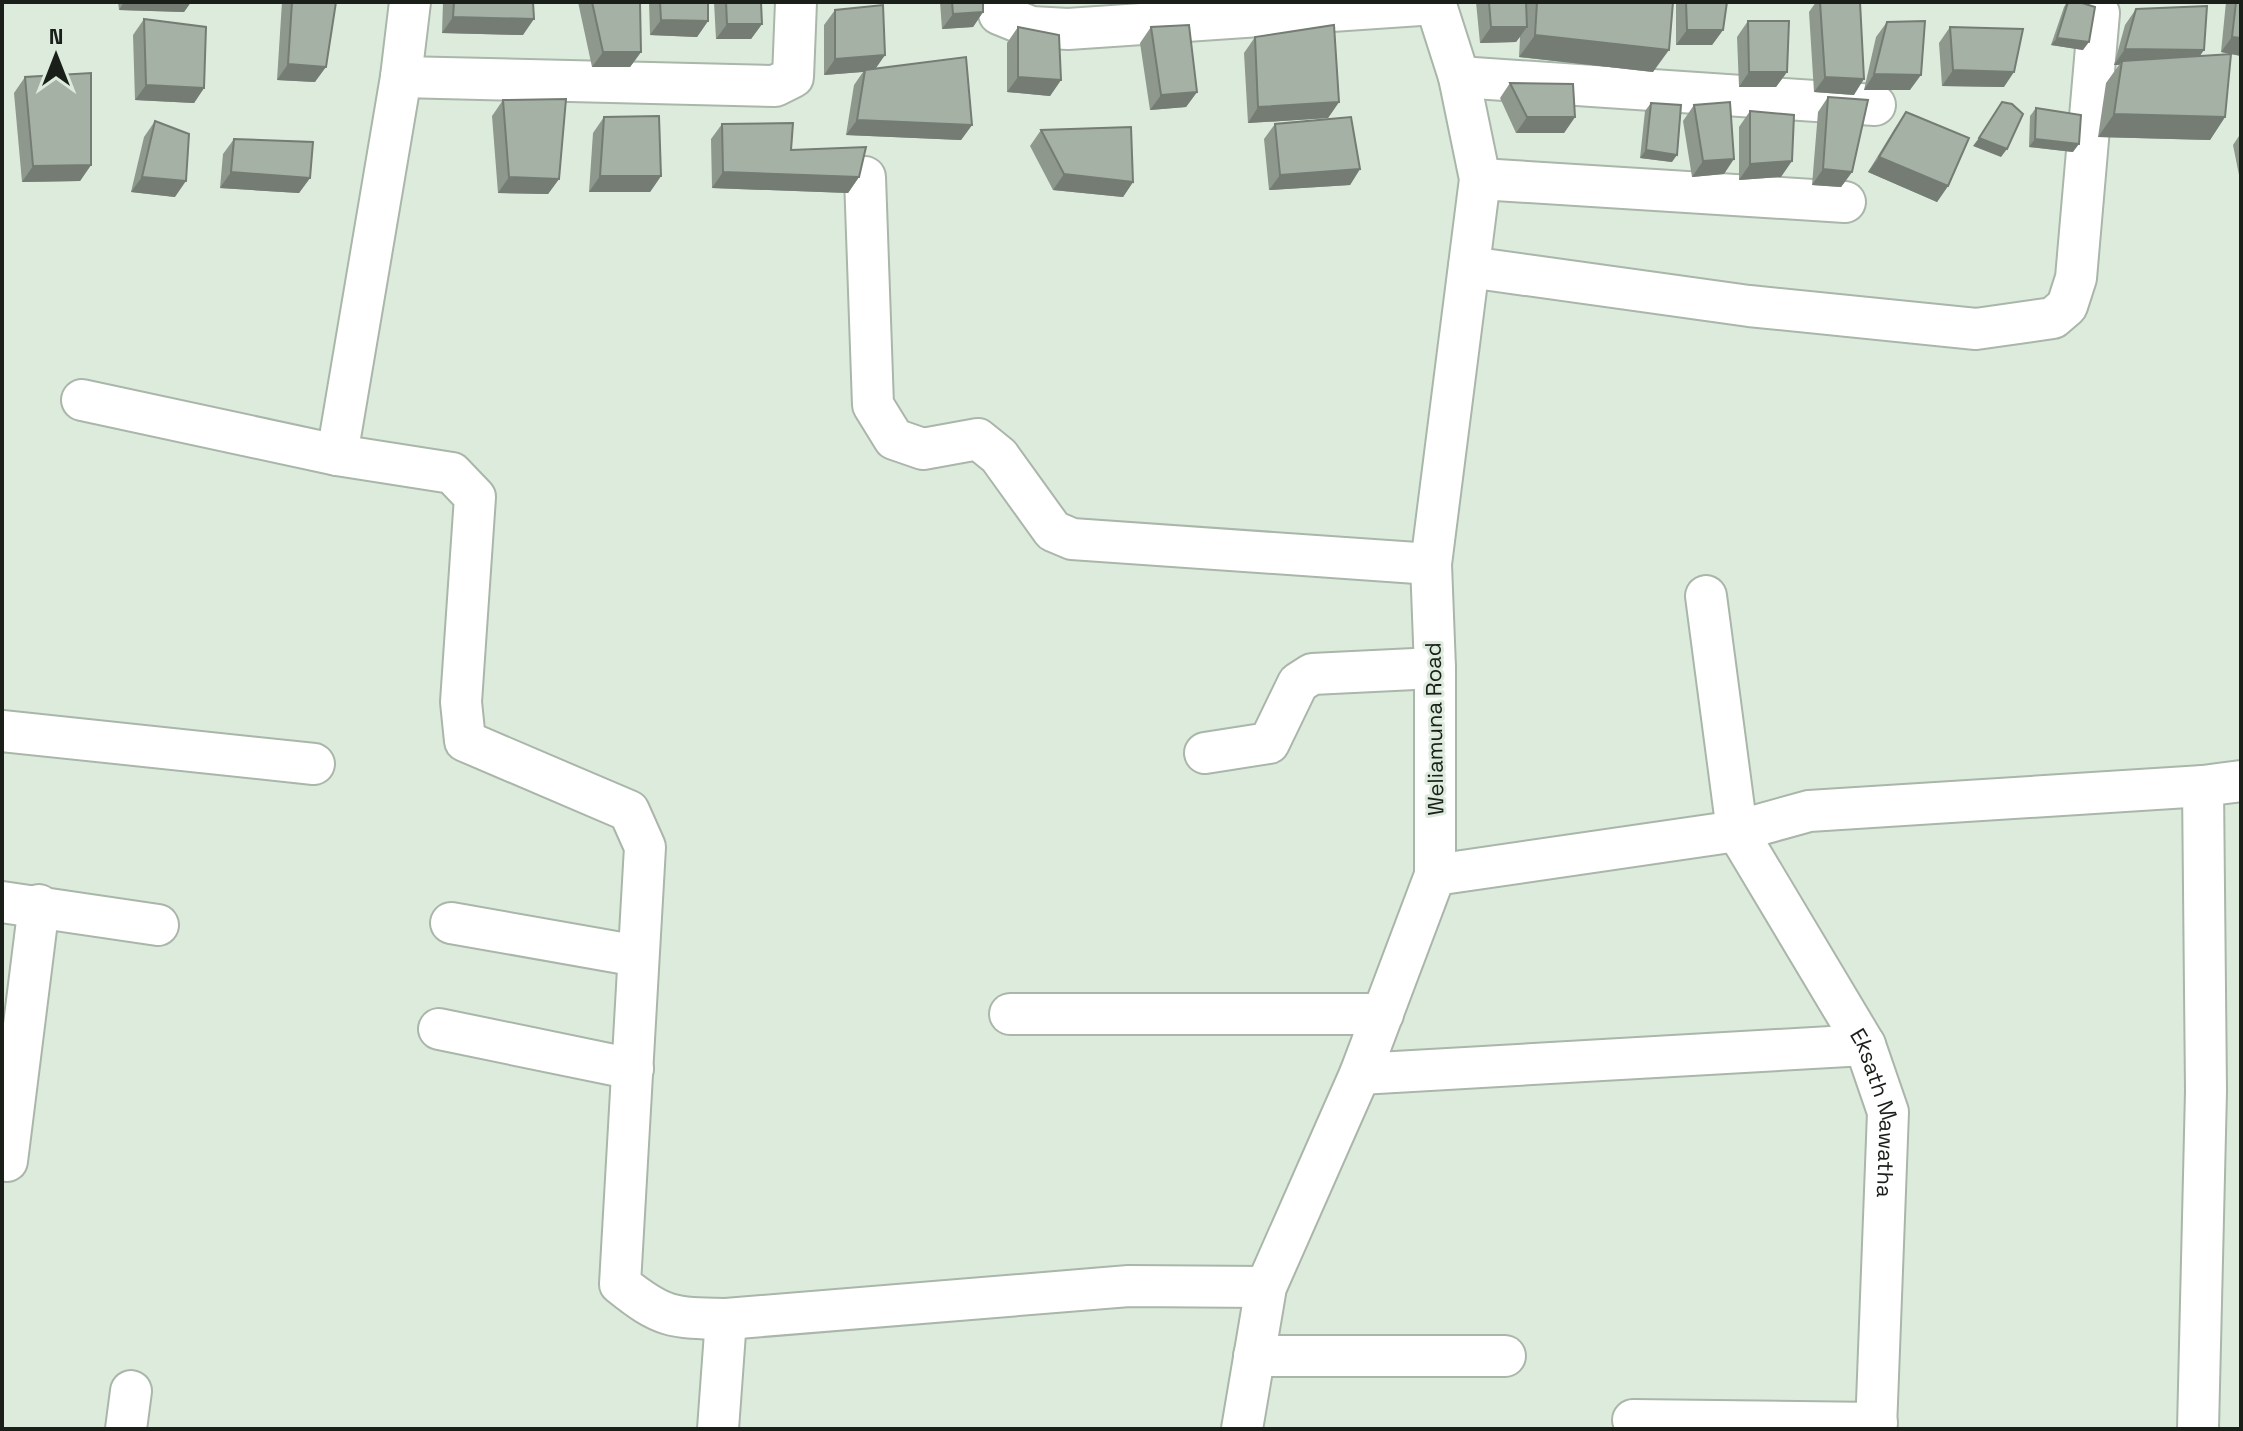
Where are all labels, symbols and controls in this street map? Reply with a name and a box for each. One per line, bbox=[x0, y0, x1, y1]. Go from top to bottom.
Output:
north arrow bbox=[16, 16, 96, 96]
text: N bbox=[49, 22, 63, 50]
street label: Weliamuna Road bbox=[1418, 642, 1450, 816]
street label: Eksath Mawatha bbox=[1844, 1023, 1904, 1199]

